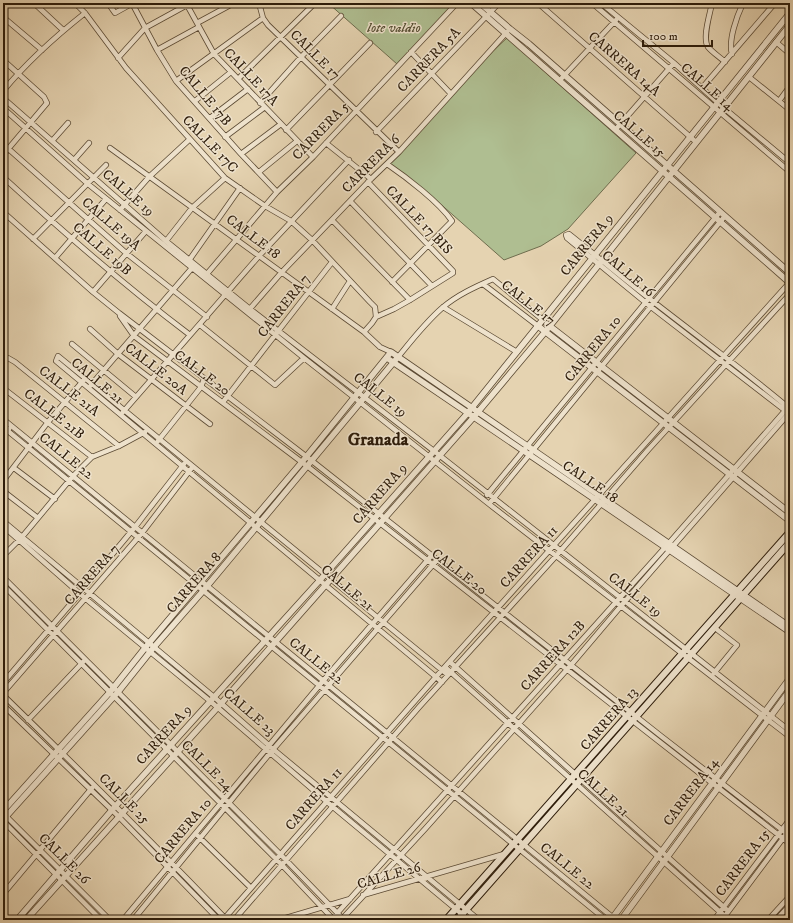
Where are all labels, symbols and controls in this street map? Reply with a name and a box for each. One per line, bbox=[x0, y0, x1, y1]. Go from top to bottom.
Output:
park label: lote valdio bbox=[366, 19, 421, 37]
scale bar bbox=[643, 22, 712, 48]
street label: CARRERA 5A bbox=[393, 23, 465, 96]
street label: CALLE 17 bbox=[286, 26, 344, 84]
street label: CARRERA 14A bbox=[584, 28, 665, 101]
text: 100 m bbox=[649, 29, 678, 44]
street label: CALLE 17A bbox=[220, 44, 283, 111]
street label: CALLE 14 bbox=[677, 59, 738, 116]
street label: CALLE 17B bbox=[175, 62, 235, 130]
street label: CARRERA 5 bbox=[288, 98, 354, 164]
street label: CALLE 15 bbox=[609, 106, 669, 162]
street label: CALLE 17C bbox=[178, 111, 242, 177]
street label: CARRERA 6 bbox=[338, 131, 404, 197]
street label: CALLE 19 bbox=[98, 165, 158, 221]
street label: CALLE 17 BIS bbox=[382, 182, 456, 258]
street label: CALLE 19A bbox=[78, 193, 145, 255]
street label: CARRERA 9 bbox=[556, 210, 618, 280]
street label: CALLE 18 bbox=[222, 211, 284, 263]
street label: CALLE 19B bbox=[69, 219, 135, 280]
street label: CALLE 16 bbox=[598, 247, 659, 302]
street label: CARRERA 7 bbox=[254, 271, 314, 341]
street label: CALLE 17 bbox=[497, 276, 559, 330]
street label: CARRERA 10 bbox=[561, 312, 625, 386]
street label: CALLE 20A bbox=[121, 339, 192, 400]
street label: CALLE 20 bbox=[170, 346, 234, 400]
street label: CALLE 21 bbox=[67, 354, 127, 408]
street label: CALLE 21A bbox=[35, 362, 104, 421]
street label: CALLE 19 bbox=[349, 368, 411, 422]
street label: CALLE 21B bbox=[20, 385, 88, 443]
street label: CALLE 22 bbox=[35, 429, 97, 484]
district label: Granada bbox=[348, 429, 409, 451]
street label: CALLE 18 bbox=[559, 457, 621, 507]
street label: CARRERA 9 bbox=[349, 460, 411, 528]
street label: CARRERA 11 bbox=[496, 522, 562, 592]
street label: CARRERA 7 bbox=[60, 541, 124, 609]
street label: CALLE 20 bbox=[428, 545, 490, 599]
street label: CARRERA 8 bbox=[163, 549, 225, 617]
street label: CALLE 21 bbox=[317, 561, 377, 615]
street label: CALLE 19 bbox=[604, 568, 666, 622]
street label: CARRERA 12B bbox=[517, 617, 590, 695]
street label: CALLE 22 bbox=[285, 634, 347, 689]
street label: CALLE 23 bbox=[219, 684, 279, 740]
street label: CARRERA 13 bbox=[577, 684, 641, 754]
street label: CARRERA 9 bbox=[132, 701, 196, 769]
street label: CALLE 24 bbox=[177, 736, 237, 796]
street label: CARRERA 14 bbox=[659, 753, 723, 830]
street label: CARRERA 11 bbox=[282, 764, 346, 834]
street label: CALLE 21 bbox=[573, 765, 633, 821]
street label: CALLE 25 bbox=[95, 770, 153, 828]
street label: CARRERA 10 bbox=[150, 794, 216, 868]
street label: CARRERA 15 bbox=[712, 826, 774, 900]
street label: CALLE 26 bbox=[34, 829, 94, 889]
street label: CALLE 22 bbox=[536, 839, 598, 894]
street label: CALLE 26 bbox=[355, 858, 424, 894]

